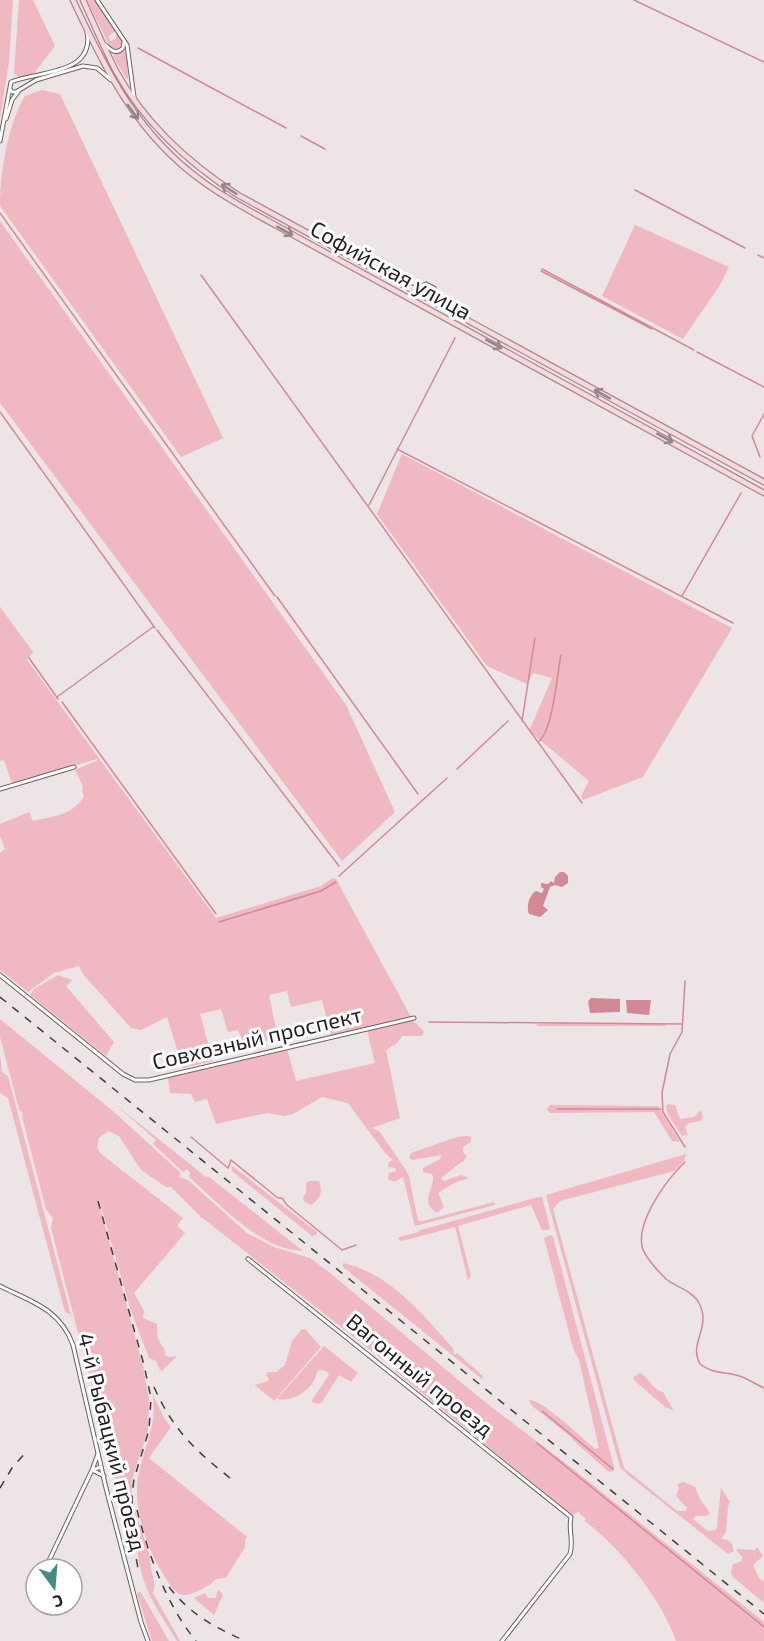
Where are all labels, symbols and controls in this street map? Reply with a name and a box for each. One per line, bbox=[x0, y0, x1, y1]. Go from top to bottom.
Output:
one-way arrow bbox=[127, 104, 140, 120]
one-way arrow bbox=[221, 183, 237, 195]
street label: Софийская улица bbox=[306, 214, 476, 325]
one-way arrow bbox=[276, 226, 294, 237]
one-way arrow bbox=[484, 339, 502, 350]
one-way arrow bbox=[594, 388, 611, 400]
one-way arrow bbox=[655, 433, 673, 444]
street label: Совхозный проспект bbox=[149, 1000, 364, 1074]
street label: Вагонный проезд bbox=[342, 1307, 499, 1441]
street label: 4-й Рыбацкий проезд bbox=[73, 1330, 153, 1554]
north arrow bbox=[24, 1557, 84, 1617]
text: С bbox=[51, 1591, 65, 1612]

